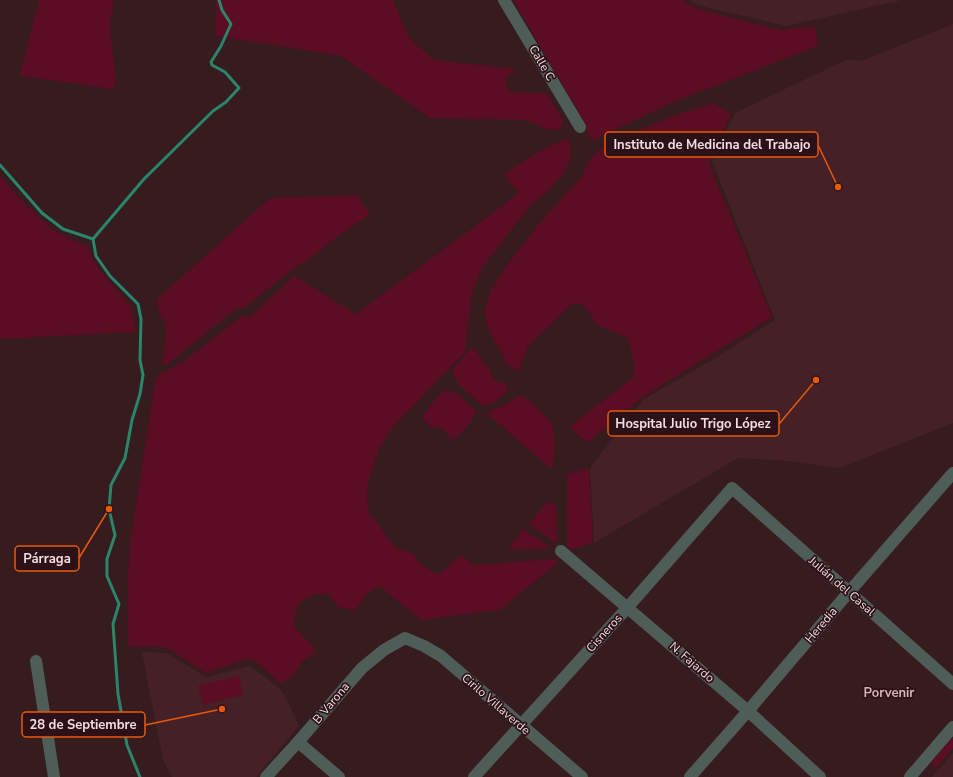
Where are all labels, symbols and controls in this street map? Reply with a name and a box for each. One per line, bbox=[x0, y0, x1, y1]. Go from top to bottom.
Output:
street label: Calle C bbox=[525, 42, 559, 84]
callout: Instituto de Medicina del Trabajo bbox=[605, 132, 818, 157]
text: Instituto de Medicina del Trabajo bbox=[613, 136, 811, 154]
callout: Hospital Julio Trigo López bbox=[608, 411, 779, 436]
text: Hospital Julio Trigo López bbox=[615, 415, 771, 433]
callout: Párraga bbox=[15, 546, 79, 571]
text: Párraga bbox=[23, 550, 71, 568]
street label: Julián del Casal bbox=[805, 552, 879, 620]
street label: Heredia bbox=[801, 604, 841, 646]
street label: Cisneros bbox=[582, 610, 626, 656]
street label: N. Fajardo bbox=[666, 638, 718, 686]
street label: Cirilo Villaverde bbox=[458, 670, 534, 738]
street label: B Varona bbox=[309, 679, 353, 727]
district label: Porvenir bbox=[864, 684, 915, 702]
callout: 28 de Septiembre bbox=[22, 712, 145, 737]
text: 28 de Septiembre bbox=[29, 716, 137, 734]

